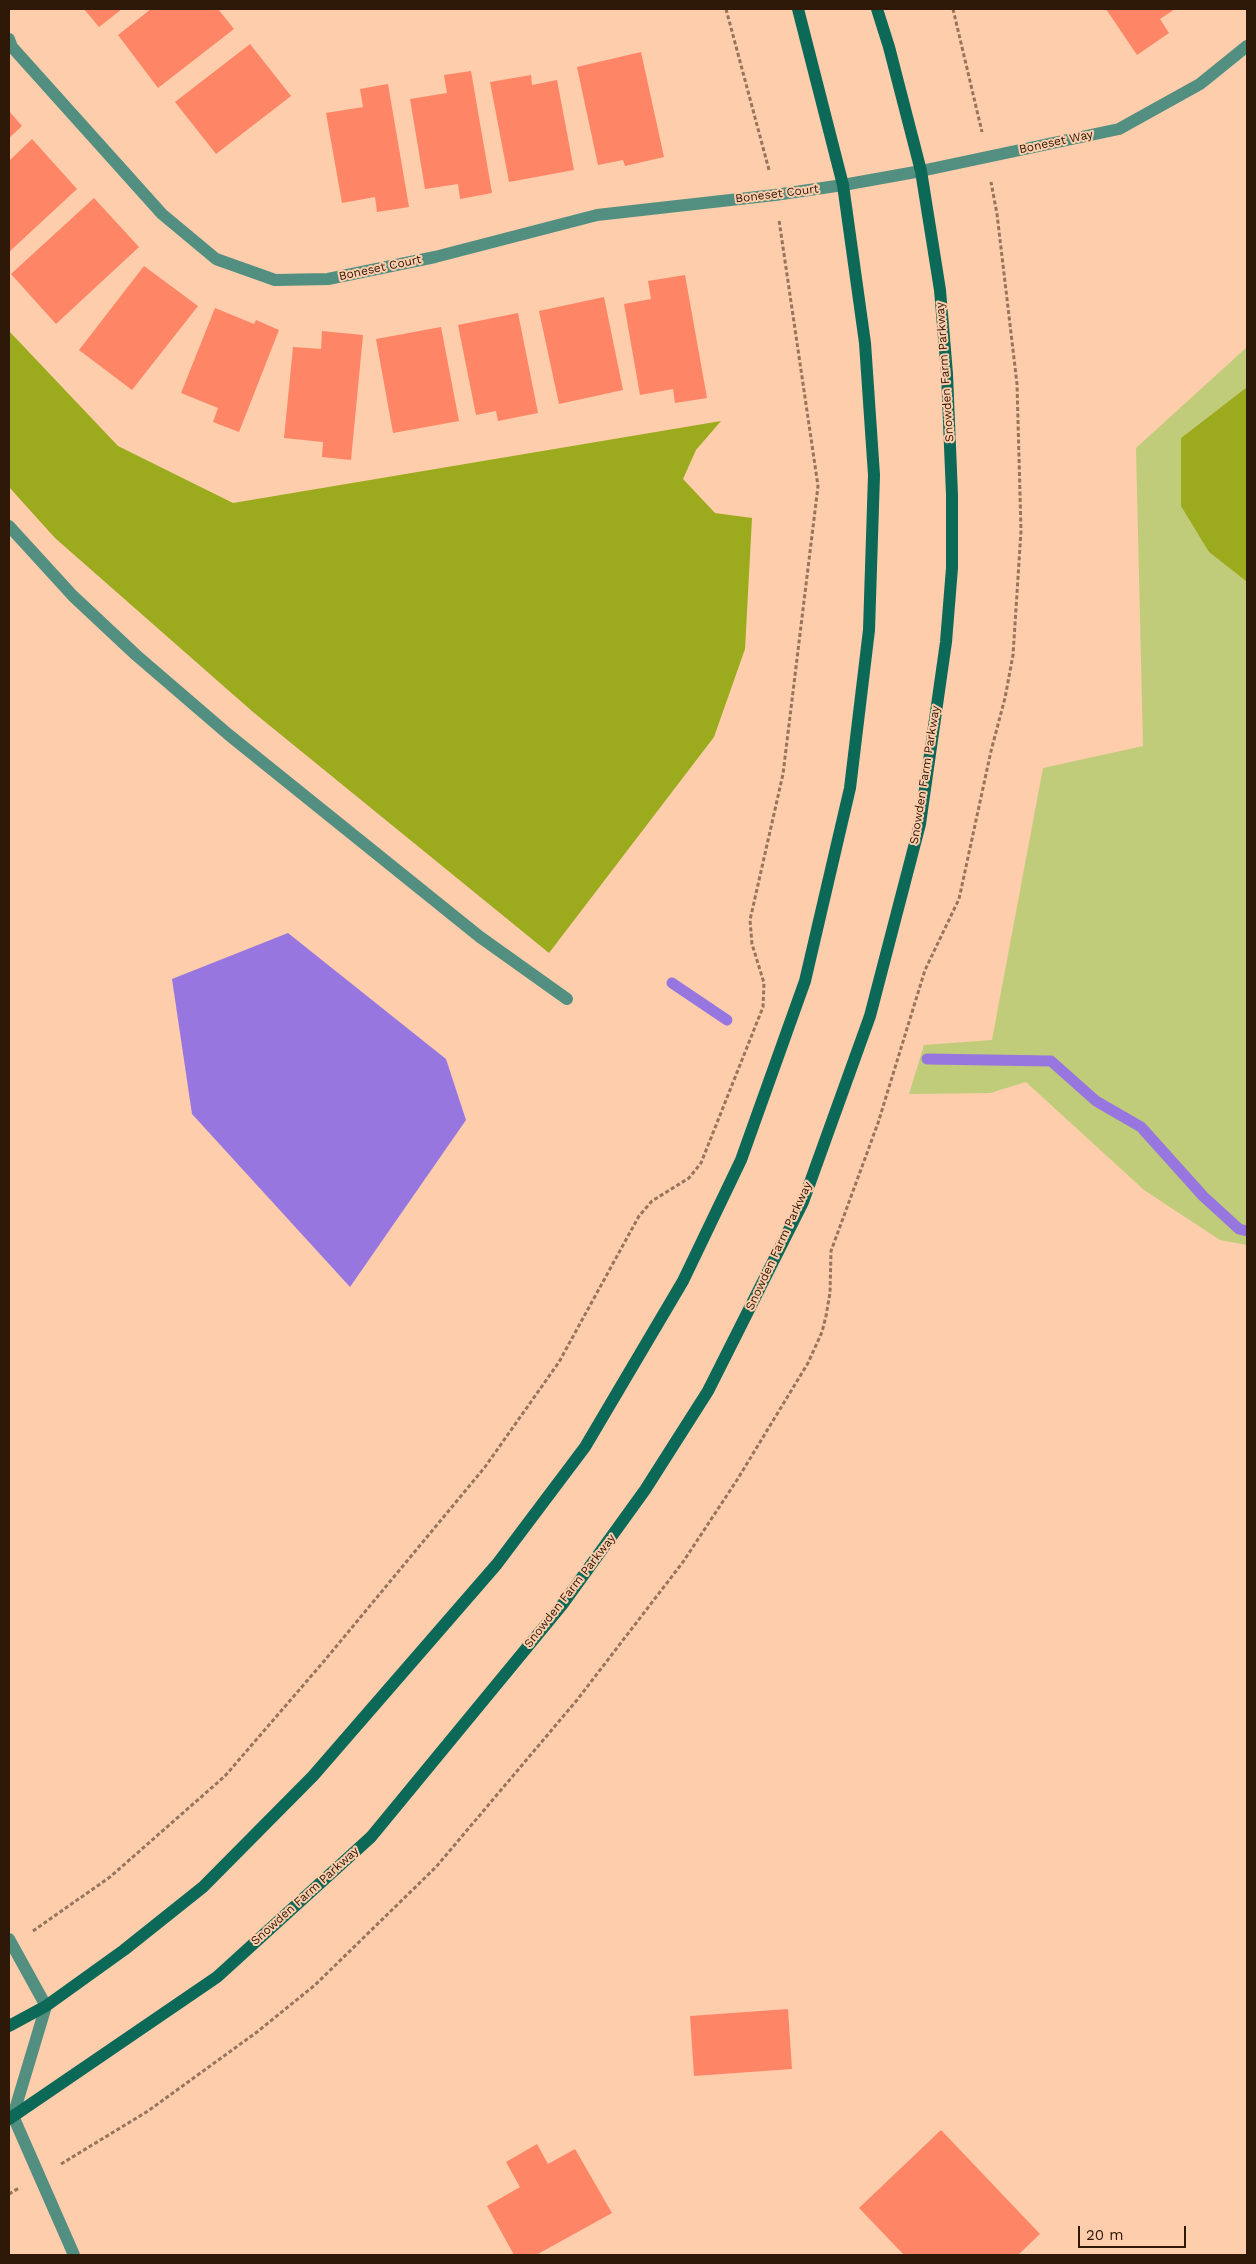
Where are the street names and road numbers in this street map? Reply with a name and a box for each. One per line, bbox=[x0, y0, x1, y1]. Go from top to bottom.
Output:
street label: Boneset Way bbox=[1018, 127, 1094, 157]
street label: Boneset Court bbox=[734, 182, 820, 206]
street label: Boneset Court bbox=[337, 252, 423, 284]
street label: Snowden Farm Parkway bbox=[933, 302, 957, 442]
street label: Snowden Farm Parkway bbox=[907, 705, 943, 845]
street label: Snowden Farm Parkway bbox=[743, 1179, 815, 1313]
street label: Snowden Farm Parkway bbox=[521, 1531, 619, 1651]
street label: Snowden Farm Parkway bbox=[248, 1844, 362, 1948]

